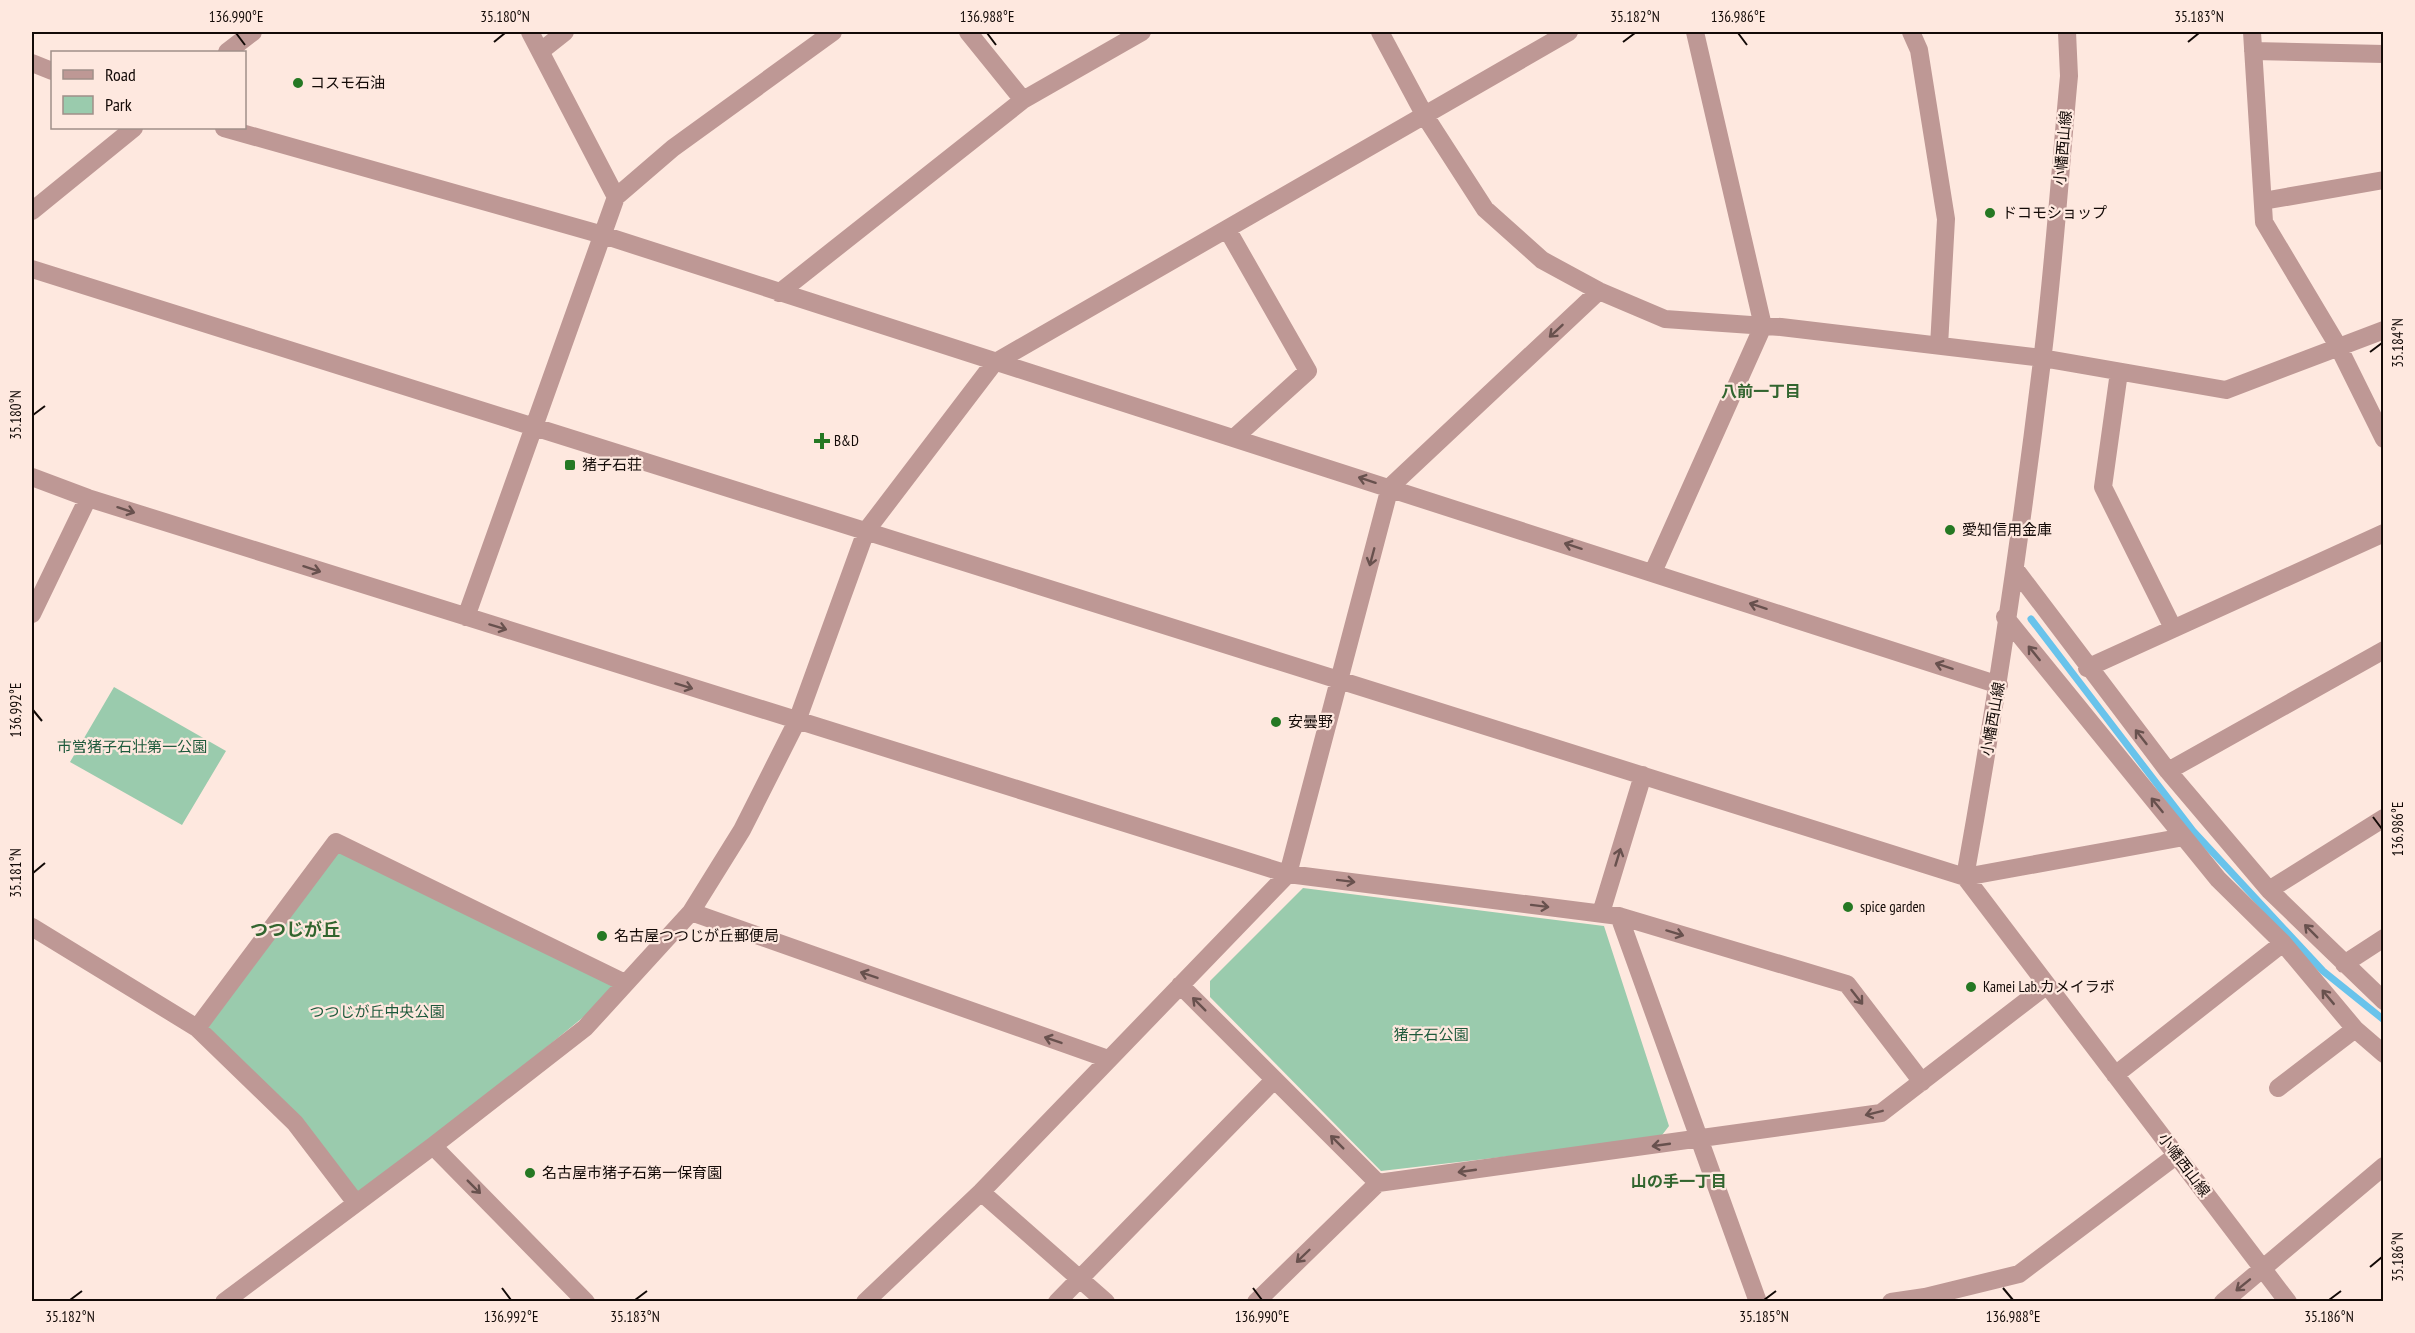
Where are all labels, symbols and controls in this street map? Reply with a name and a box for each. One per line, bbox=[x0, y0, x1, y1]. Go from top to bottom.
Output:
text: 136.990°E bbox=[209, 7, 263, 26]
text: 35.180°N bbox=[480, 7, 530, 26]
text: 136.988°E bbox=[960, 7, 1014, 26]
text: 35.182°N bbox=[1610, 7, 1660, 26]
text: 136.986°E bbox=[1711, 7, 1765, 26]
text: 35.183°N bbox=[2174, 7, 2224, 26]
legend bbox=[51, 51, 246, 129]
text: Road bbox=[105, 63, 136, 86]
place label: コスモ石油 bbox=[310, 73, 385, 92]
marker: コスモ石油 bbox=[291, 76, 305, 90]
text: Park bbox=[105, 93, 132, 116]
street label: 小幡西山線 bbox=[2050, 110, 2075, 186]
place label: ドコモショップ bbox=[2002, 203, 2107, 222]
marker: ドコモショップ bbox=[1983, 206, 1997, 220]
text: 35.184°N bbox=[2388, 318, 2407, 368]
one-way arrow bbox=[1549, 324, 1564, 338]
district label: 八前一丁目 bbox=[1721, 381, 1801, 401]
text: 35.180°N bbox=[6, 390, 25, 440]
place label: B&D bbox=[834, 431, 859, 450]
marker: B&D bbox=[815, 434, 829, 448]
place label: 猪子石荘 bbox=[582, 455, 642, 474]
marker: 猪子石荘 bbox=[563, 458, 577, 472]
one-way arrow bbox=[1358, 474, 1377, 485]
one-way arrow bbox=[116, 505, 135, 516]
place label: 愛知信用金庫 bbox=[1962, 520, 2052, 539]
marker: 愛知信用金庫 bbox=[1943, 523, 1957, 537]
one-way arrow bbox=[1564, 540, 1583, 551]
one-way arrow bbox=[1365, 547, 1377, 566]
one-way arrow bbox=[302, 564, 321, 575]
one-way arrow bbox=[1749, 600, 1768, 611]
one-way arrow bbox=[488, 622, 507, 633]
one-way arrow bbox=[2028, 645, 2041, 661]
one-way arrow bbox=[1935, 660, 1954, 671]
street label: 小幡西山線 bbox=[1977, 680, 2008, 758]
one-way arrow bbox=[674, 681, 693, 692]
text: 136.992°E bbox=[6, 683, 25, 737]
place label: 安曇野 bbox=[1288, 712, 1333, 731]
marker: 安曇野 bbox=[1269, 715, 1283, 729]
one-way arrow bbox=[2135, 729, 2148, 745]
park label: 市営猪子石壮第一公園 bbox=[57, 737, 207, 756]
one-way arrow bbox=[2150, 798, 2164, 813]
text: 136.986°E bbox=[2388, 802, 2407, 856]
text: 35.181°N bbox=[6, 848, 25, 898]
one-way arrow bbox=[1613, 848, 1624, 867]
one-way arrow bbox=[1336, 876, 1356, 887]
place label: spice garden bbox=[1860, 897, 1925, 916]
one-way arrow bbox=[1529, 900, 1549, 911]
marker: spice garden bbox=[1841, 900, 1855, 914]
district label: つつじが丘 bbox=[250, 918, 340, 941]
one-way arrow bbox=[2303, 924, 2318, 939]
place label: 名古屋つつじが丘郵便局 bbox=[614, 926, 779, 945]
one-way arrow bbox=[1666, 928, 1685, 939]
marker: 名古屋つつじが丘郵便局 bbox=[595, 929, 609, 943]
one-way arrow bbox=[860, 968, 879, 979]
place label: Kamei Lab.カメイラボ bbox=[1983, 977, 2115, 996]
marker: Kamei Lab.カメイラボ bbox=[1964, 980, 1978, 994]
one-way arrow bbox=[1850, 989, 1863, 1005]
one-way arrow bbox=[2322, 989, 2335, 1005]
one-way arrow bbox=[1192, 997, 1206, 1012]
park label: つつじが丘中央公園 bbox=[309, 1002, 445, 1021]
park label: 猪子石公園 bbox=[1393, 1025, 1469, 1044]
one-way arrow bbox=[1044, 1033, 1063, 1044]
one-way arrow bbox=[1865, 1108, 1884, 1120]
street label: 小幡西山線 bbox=[2154, 1129, 2215, 1200]
one-way arrow bbox=[1329, 1135, 1344, 1149]
one-way arrow bbox=[1651, 1140, 1671, 1151]
place label: 名古屋市猪子石第一保育園 bbox=[542, 1163, 722, 1182]
marker: 名古屋市猪子石第一保育園 bbox=[523, 1166, 537, 1180]
one-way arrow bbox=[1458, 1166, 1478, 1177]
district label: 山の手一丁目 bbox=[1631, 1171, 1727, 1191]
one-way arrow bbox=[466, 1180, 481, 1195]
text: 35.186°N bbox=[2388, 1232, 2407, 1282]
one-way arrow bbox=[1295, 1249, 1310, 1264]
one-way arrow bbox=[2235, 1279, 2251, 1292]
text: 35.182°N bbox=[45, 1307, 95, 1326]
text: 136.992°E bbox=[484, 1307, 538, 1326]
text: 35.183°N bbox=[610, 1307, 660, 1326]
text: 136.990°E bbox=[1235, 1307, 1289, 1326]
text: 35.185°N bbox=[1739, 1307, 1789, 1326]
text: 136.988°E bbox=[1986, 1307, 2040, 1326]
text: 35.186°N bbox=[2304, 1307, 2354, 1326]

